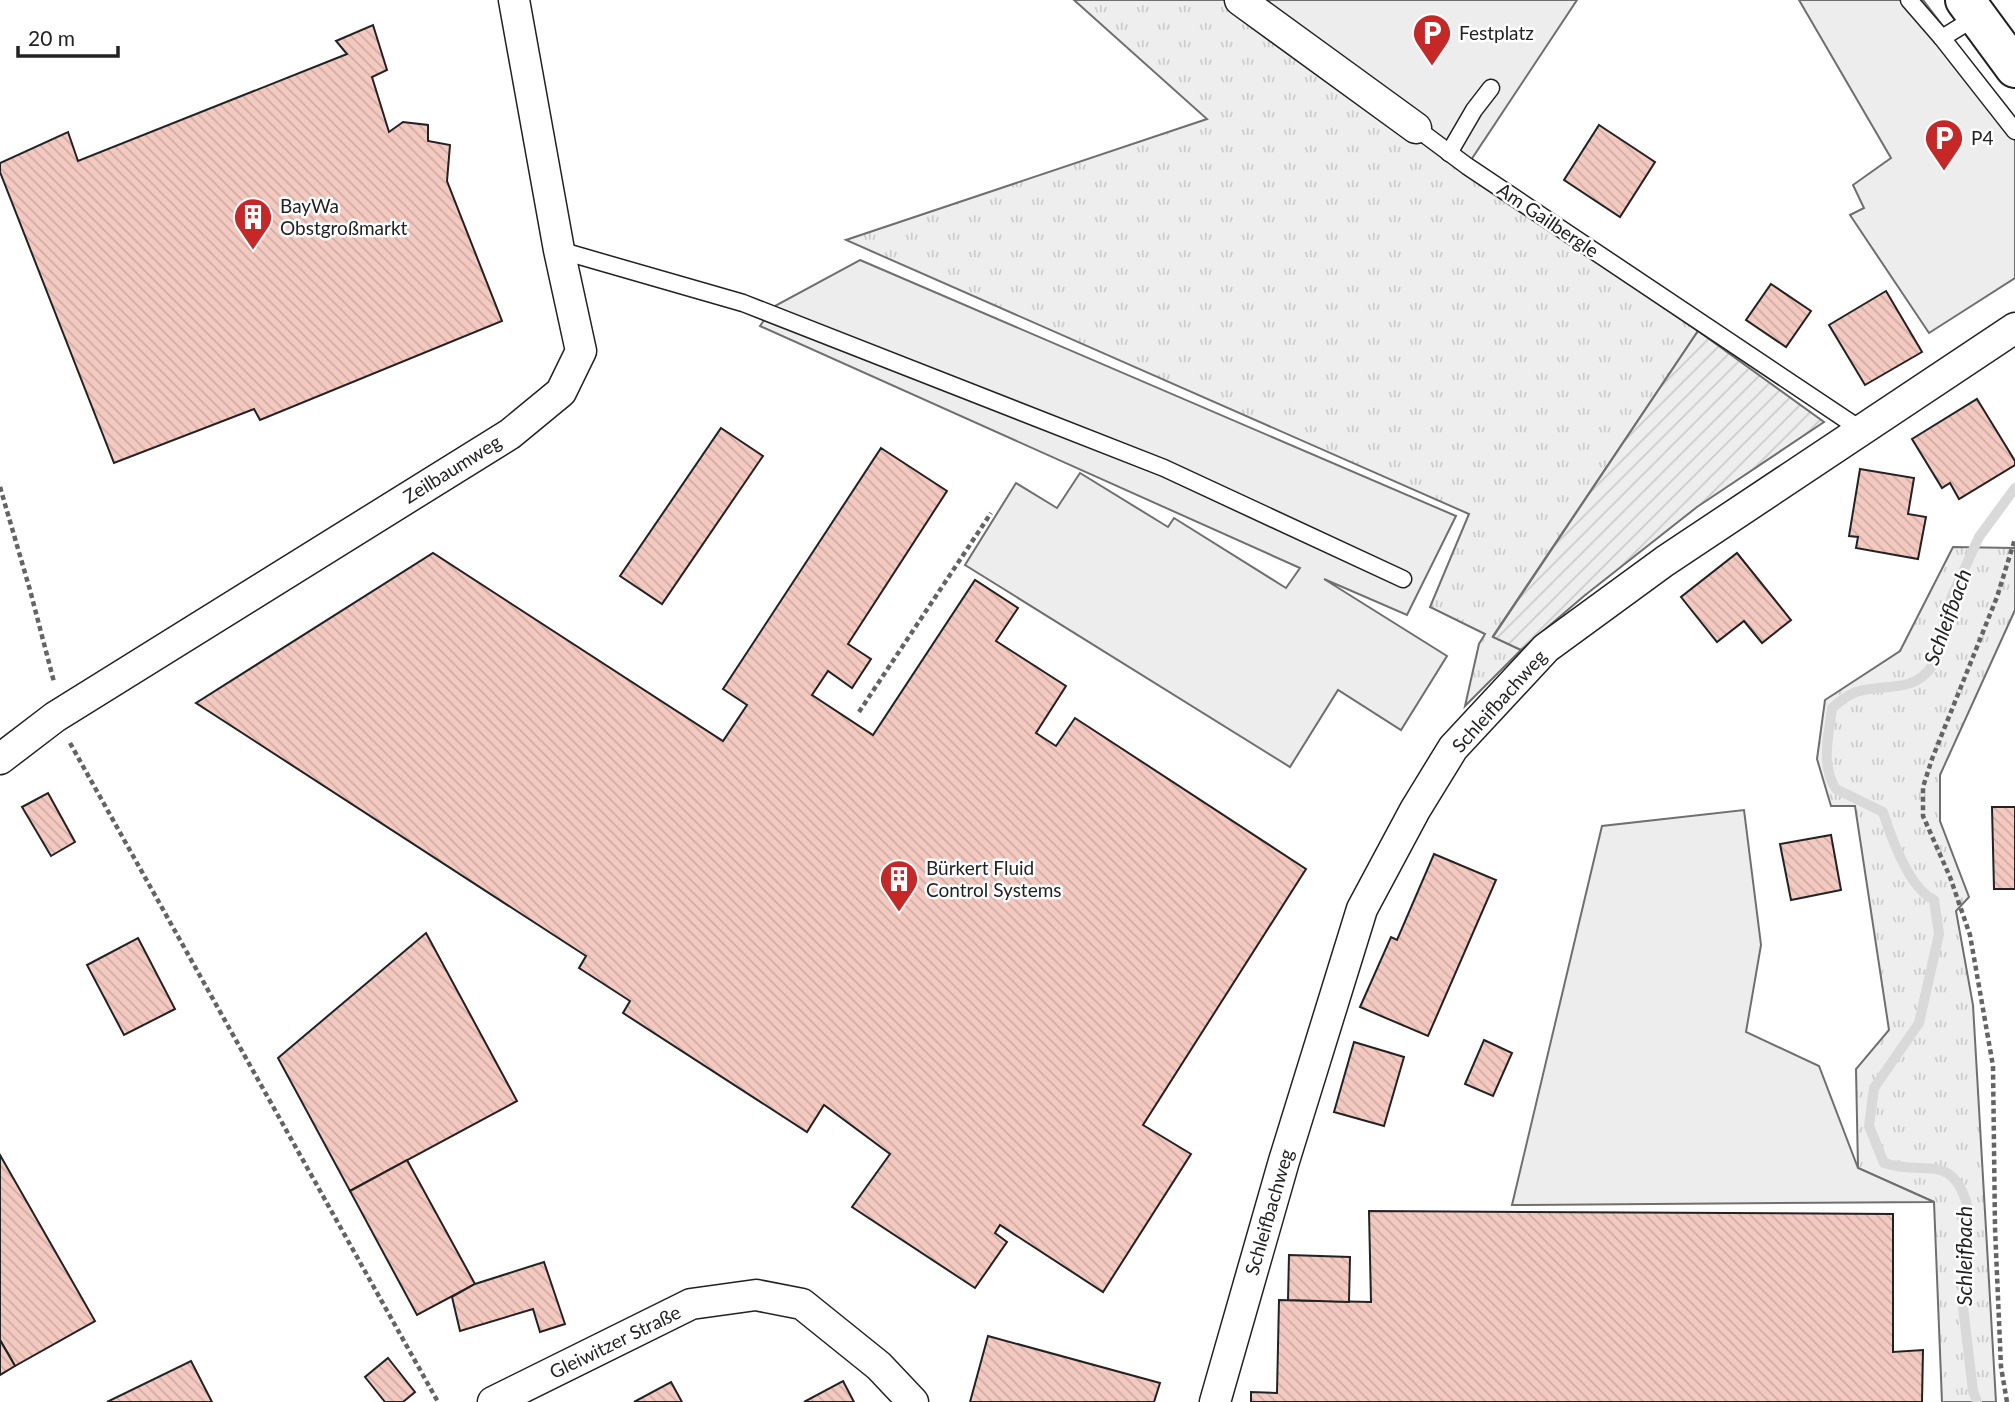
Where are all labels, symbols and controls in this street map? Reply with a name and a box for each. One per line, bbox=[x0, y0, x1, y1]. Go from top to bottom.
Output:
parking icon: Festplatz bbox=[1411, 12, 1453, 67]
scale bar bbox=[18, 14, 117, 58]
place label: Festplatz bbox=[1459, 21, 1534, 44]
text: 20 m bbox=[28, 25, 75, 50]
parking icon: P4 bbox=[1923, 117, 1965, 172]
place label: P4 bbox=[1971, 126, 1993, 149]
street label: Am Gailbergle bbox=[1493, 177, 1603, 262]
place label: BayWa Obstgroßmarkt bbox=[280, 194, 408, 239]
building icon: BayWa Obstgroßmarkt bbox=[232, 196, 274, 251]
street label: Zeilbaumweg bbox=[399, 429, 505, 508]
water label: Schleifbach bbox=[1918, 565, 1975, 668]
street label: Schleifbachweg bbox=[1447, 645, 1551, 757]
place label: Bürkert Fluid Control Systems bbox=[926, 856, 1062, 901]
building icon: Bürkert Fluid Control Systems bbox=[878, 858, 920, 913]
street label: Schleifbachweg bbox=[1240, 1146, 1298, 1278]
water label: Schleifbach bbox=[1951, 1206, 1976, 1306]
street label: Gleiwitzer Straße bbox=[546, 1300, 684, 1383]

